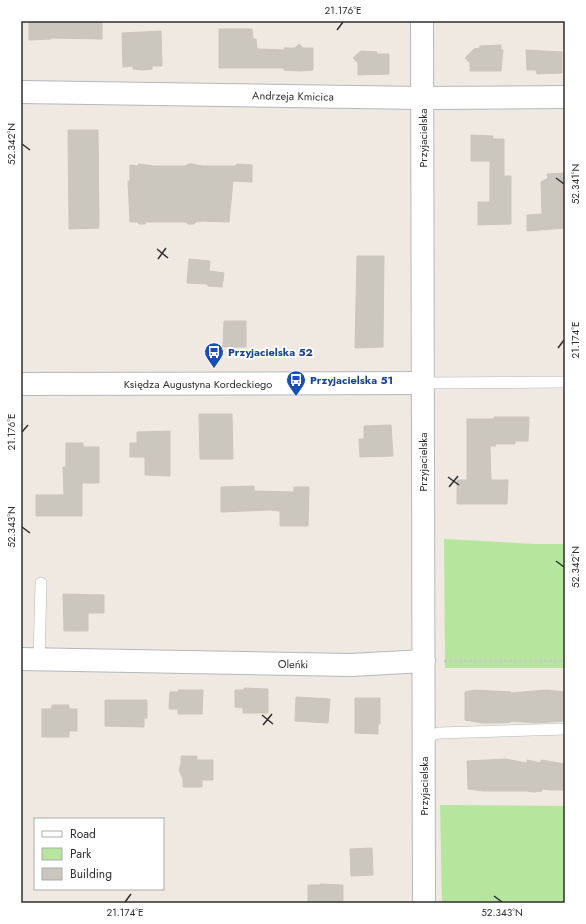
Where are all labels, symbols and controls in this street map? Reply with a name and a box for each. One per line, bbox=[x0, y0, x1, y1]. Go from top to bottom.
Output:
text: 21.176°E bbox=[325, 3, 361, 18]
street label: Andrzeja Kmicica bbox=[252, 87, 334, 105]
street label: Przyjacielska bbox=[415, 109, 431, 167]
text: 52.342°N bbox=[4, 123, 19, 165]
text: 52.341°N bbox=[568, 164, 583, 204]
text: 21.174°E bbox=[568, 321, 583, 359]
bus stop icon: Przyjacielska 52 bbox=[203, 341, 225, 369]
place label: Przyjacielska 52 bbox=[228, 344, 313, 360]
bus stop icon: Przyjacielska 51 bbox=[285, 369, 307, 397]
place label: Przyjacielska 51 bbox=[310, 372, 393, 388]
street label: Księdza Augustyna Kordeckiego bbox=[124, 376, 272, 392]
text: 21.176°E bbox=[4, 414, 19, 450]
street label: Przyjacielska bbox=[415, 433, 431, 491]
text: 52.343°N bbox=[4, 506, 19, 548]
text: 52.342°N bbox=[568, 546, 583, 588]
street label: Oleńki bbox=[278, 656, 308, 672]
street label: Przyjacielska bbox=[416, 757, 432, 815]
legend bbox=[34, 818, 164, 890]
text: Road bbox=[70, 825, 96, 843]
text: Park bbox=[70, 845, 92, 863]
text: Building bbox=[70, 865, 112, 883]
text: 21.174°E bbox=[106, 905, 144, 920]
text: 52.343°N bbox=[481, 905, 523, 920]

